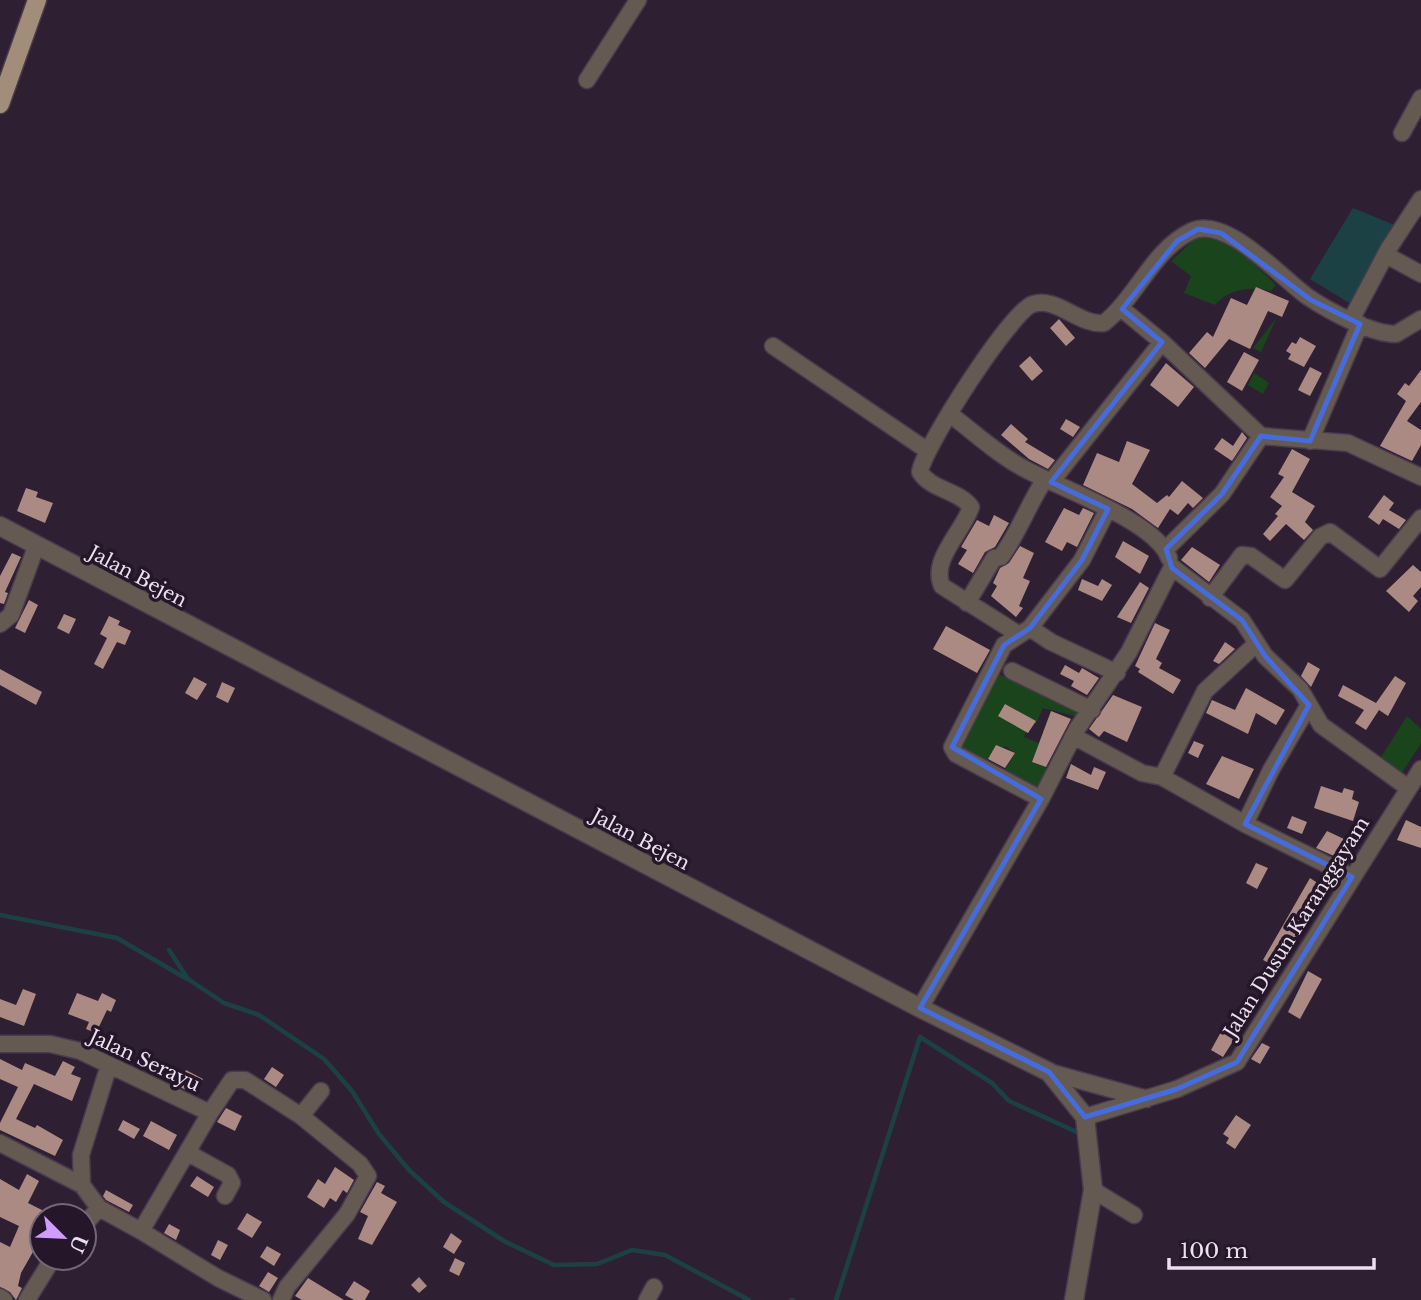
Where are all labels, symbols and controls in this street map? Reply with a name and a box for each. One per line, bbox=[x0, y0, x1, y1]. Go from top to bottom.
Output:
street label: Jalan Bejen bbox=[82, 540, 191, 612]
street label: Jalan Bejen bbox=[585, 803, 694, 875]
street label: Jalan Dusun Karanggayam bbox=[1217, 813, 1374, 1044]
street label: Jalan Serayu bbox=[83, 1023, 204, 1096]
north arrow bbox=[28, 1202, 98, 1272]
scale bar bbox=[1169, 1226, 1374, 1270]
text: U bbox=[64, 1231, 92, 1256]
text: 100 m bbox=[1180, 1238, 1248, 1264]

